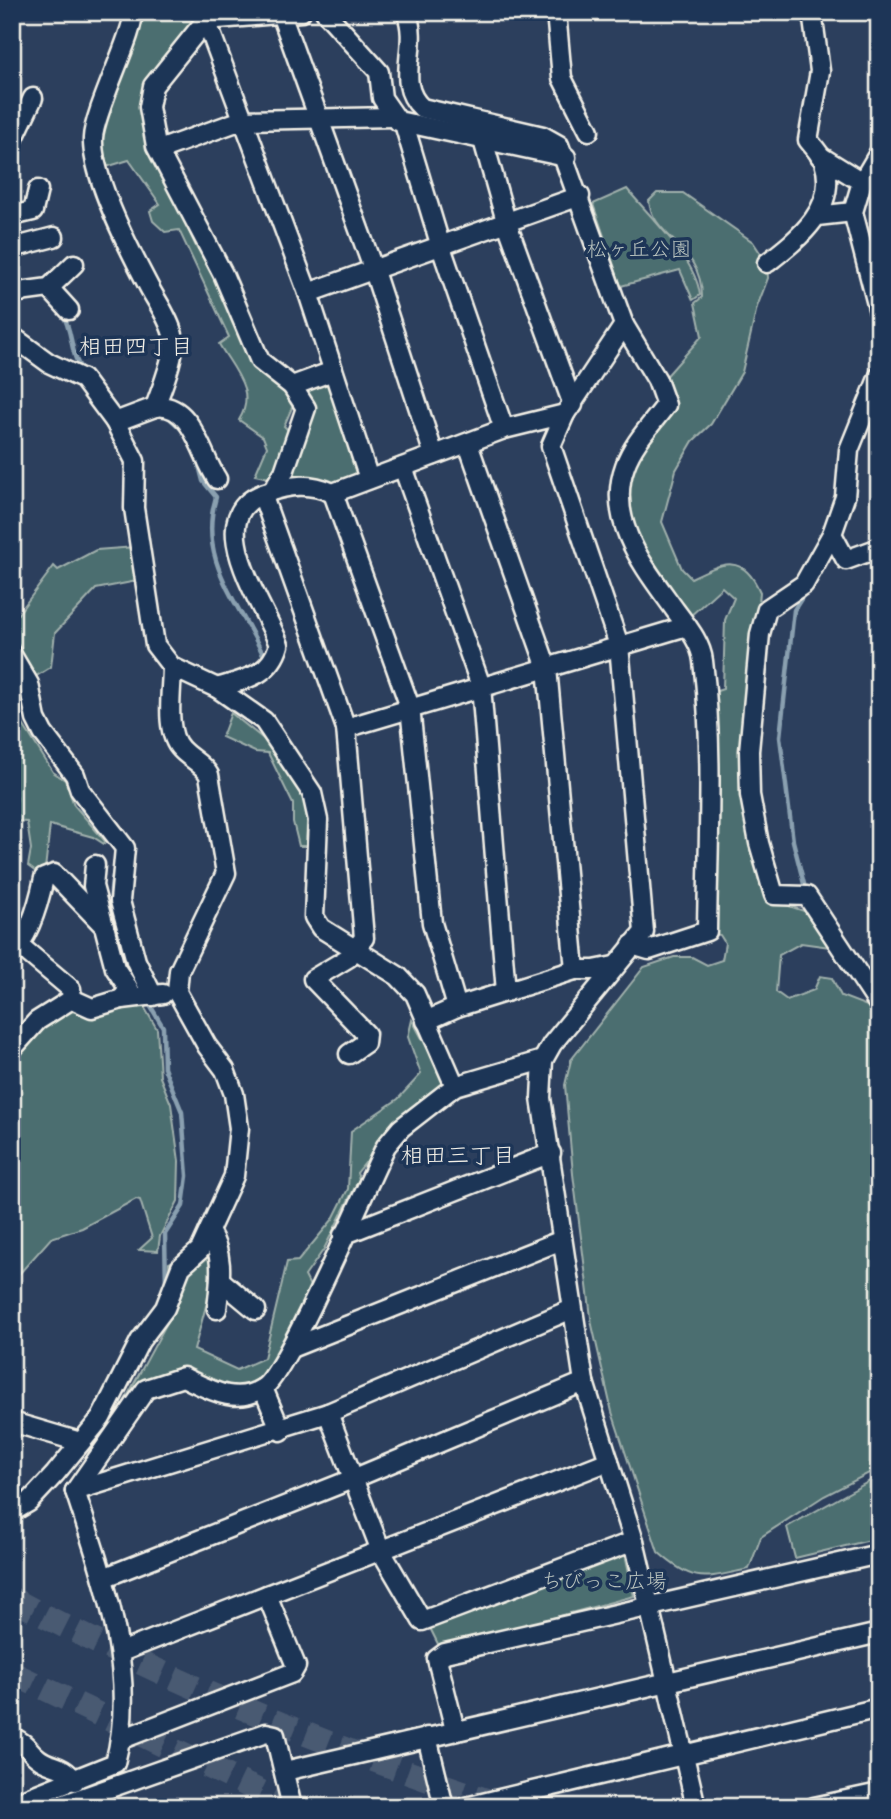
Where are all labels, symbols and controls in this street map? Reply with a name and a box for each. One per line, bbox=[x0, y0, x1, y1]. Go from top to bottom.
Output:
park label: 松ヶ丘公園 bbox=[587, 231, 692, 263]
district label: 相田四丁目 bbox=[79, 327, 194, 362]
district label: 相田三丁目 bbox=[401, 1136, 516, 1171]
park label: ちびっこ広場 bbox=[541, 1563, 667, 1595]

